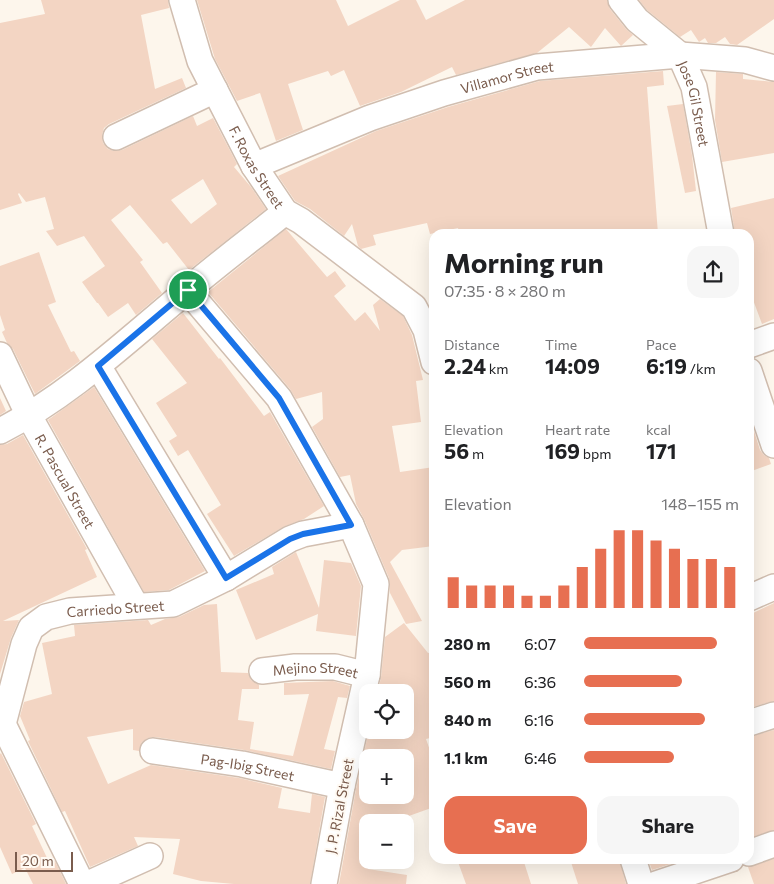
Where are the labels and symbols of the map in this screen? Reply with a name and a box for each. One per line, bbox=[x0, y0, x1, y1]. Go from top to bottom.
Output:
street label: Villamor Street bbox=[458, 57, 555, 97]
street label: Jose Gil Street bbox=[675, 58, 713, 148]
street label: F. Roxas Street bbox=[226, 123, 289, 212]
pin bbox=[167, 269, 209, 311]
street label: R. Pascual Street bbox=[32, 431, 99, 531]
street label: Carriedo Street bbox=[66, 596, 165, 620]
street label: Mejino Street bbox=[272, 658, 361, 681]
street label: Pag-Ibig Street bbox=[200, 750, 296, 784]
street label: J. P. Rizal Street bbox=[321, 757, 357, 855]
scale bar bbox=[15, 849, 72, 872]

